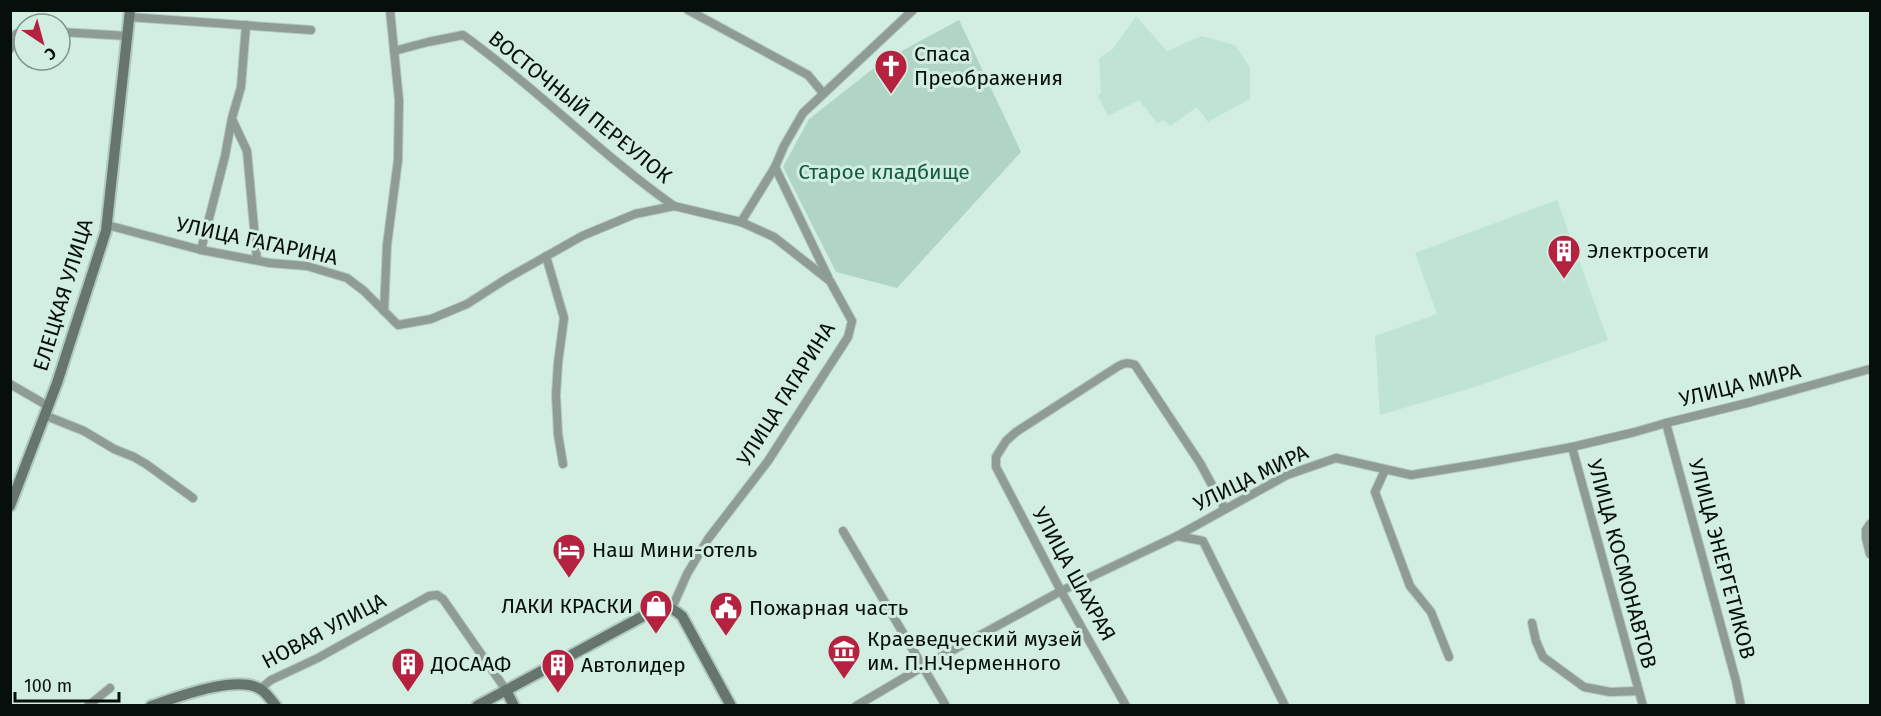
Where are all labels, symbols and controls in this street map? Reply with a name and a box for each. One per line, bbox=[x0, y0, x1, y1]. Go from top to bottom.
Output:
north arrow bbox=[12, 12, 72, 72]
street label: ВОСТОЧНЫЙ ПЕРЕУЛОК bbox=[483, 25, 677, 189]
place label: Спаса Преображения bbox=[914, 41, 1063, 91]
text: С bbox=[41, 43, 60, 65]
church icon: Спаса Преображения bbox=[873, 48, 909, 95]
park label: Старое кладбище bbox=[798, 159, 970, 185]
street label: УЛИЦА ГАГАРИНА bbox=[174, 211, 340, 271]
street label: ЕЛЕЦКАЯ УЛИЦА bbox=[27, 216, 99, 374]
building icon: Электросети bbox=[1546, 233, 1582, 280]
place label: Электросети bbox=[1587, 238, 1709, 264]
street label: УЛИЦА ГАГАРИНА bbox=[731, 317, 841, 471]
street label: УЛИЦА МИРА bbox=[1677, 357, 1803, 413]
street label: УЛИЦА МИРА bbox=[1189, 439, 1313, 517]
street label: УЛИЦА ЭНЕРГЕТИКОВ bbox=[1683, 456, 1761, 662]
street label: УЛИЦА КОСМОНАВТОВ bbox=[1582, 457, 1662, 671]
street label: УЛИЦА ШАХРАЯ bbox=[1026, 502, 1122, 646]
hotel icon: Наш Мини-отель bbox=[551, 532, 587, 579]
place label: Наш Мини-отель bbox=[592, 537, 757, 563]
street label: НОВАЯ УЛИЦА bbox=[257, 587, 391, 675]
shop icon: ЛАКИ КРАСКИ bbox=[638, 588, 674, 635]
public building icon: Пожарная часть bbox=[708, 590, 744, 637]
place label: ЛАКИ КРАСКИ bbox=[501, 593, 633, 619]
place label: Пожарная часть bbox=[749, 595, 908, 621]
place label: Краеведческий музей им. П.Н.Черменного bbox=[867, 626, 1082, 676]
museum icon: Краеведческий музей им. П.Н.Черменного bbox=[826, 633, 862, 680]
building icon: ДОСААФ bbox=[390, 646, 426, 693]
building icon: Автолидер bbox=[540, 647, 576, 694]
place label: ДОСААФ bbox=[430, 651, 511, 677]
place label: Автолидер bbox=[581, 652, 686, 678]
scale bar bbox=[15, 665, 118, 703]
text: 100 m bbox=[24, 675, 72, 697]

